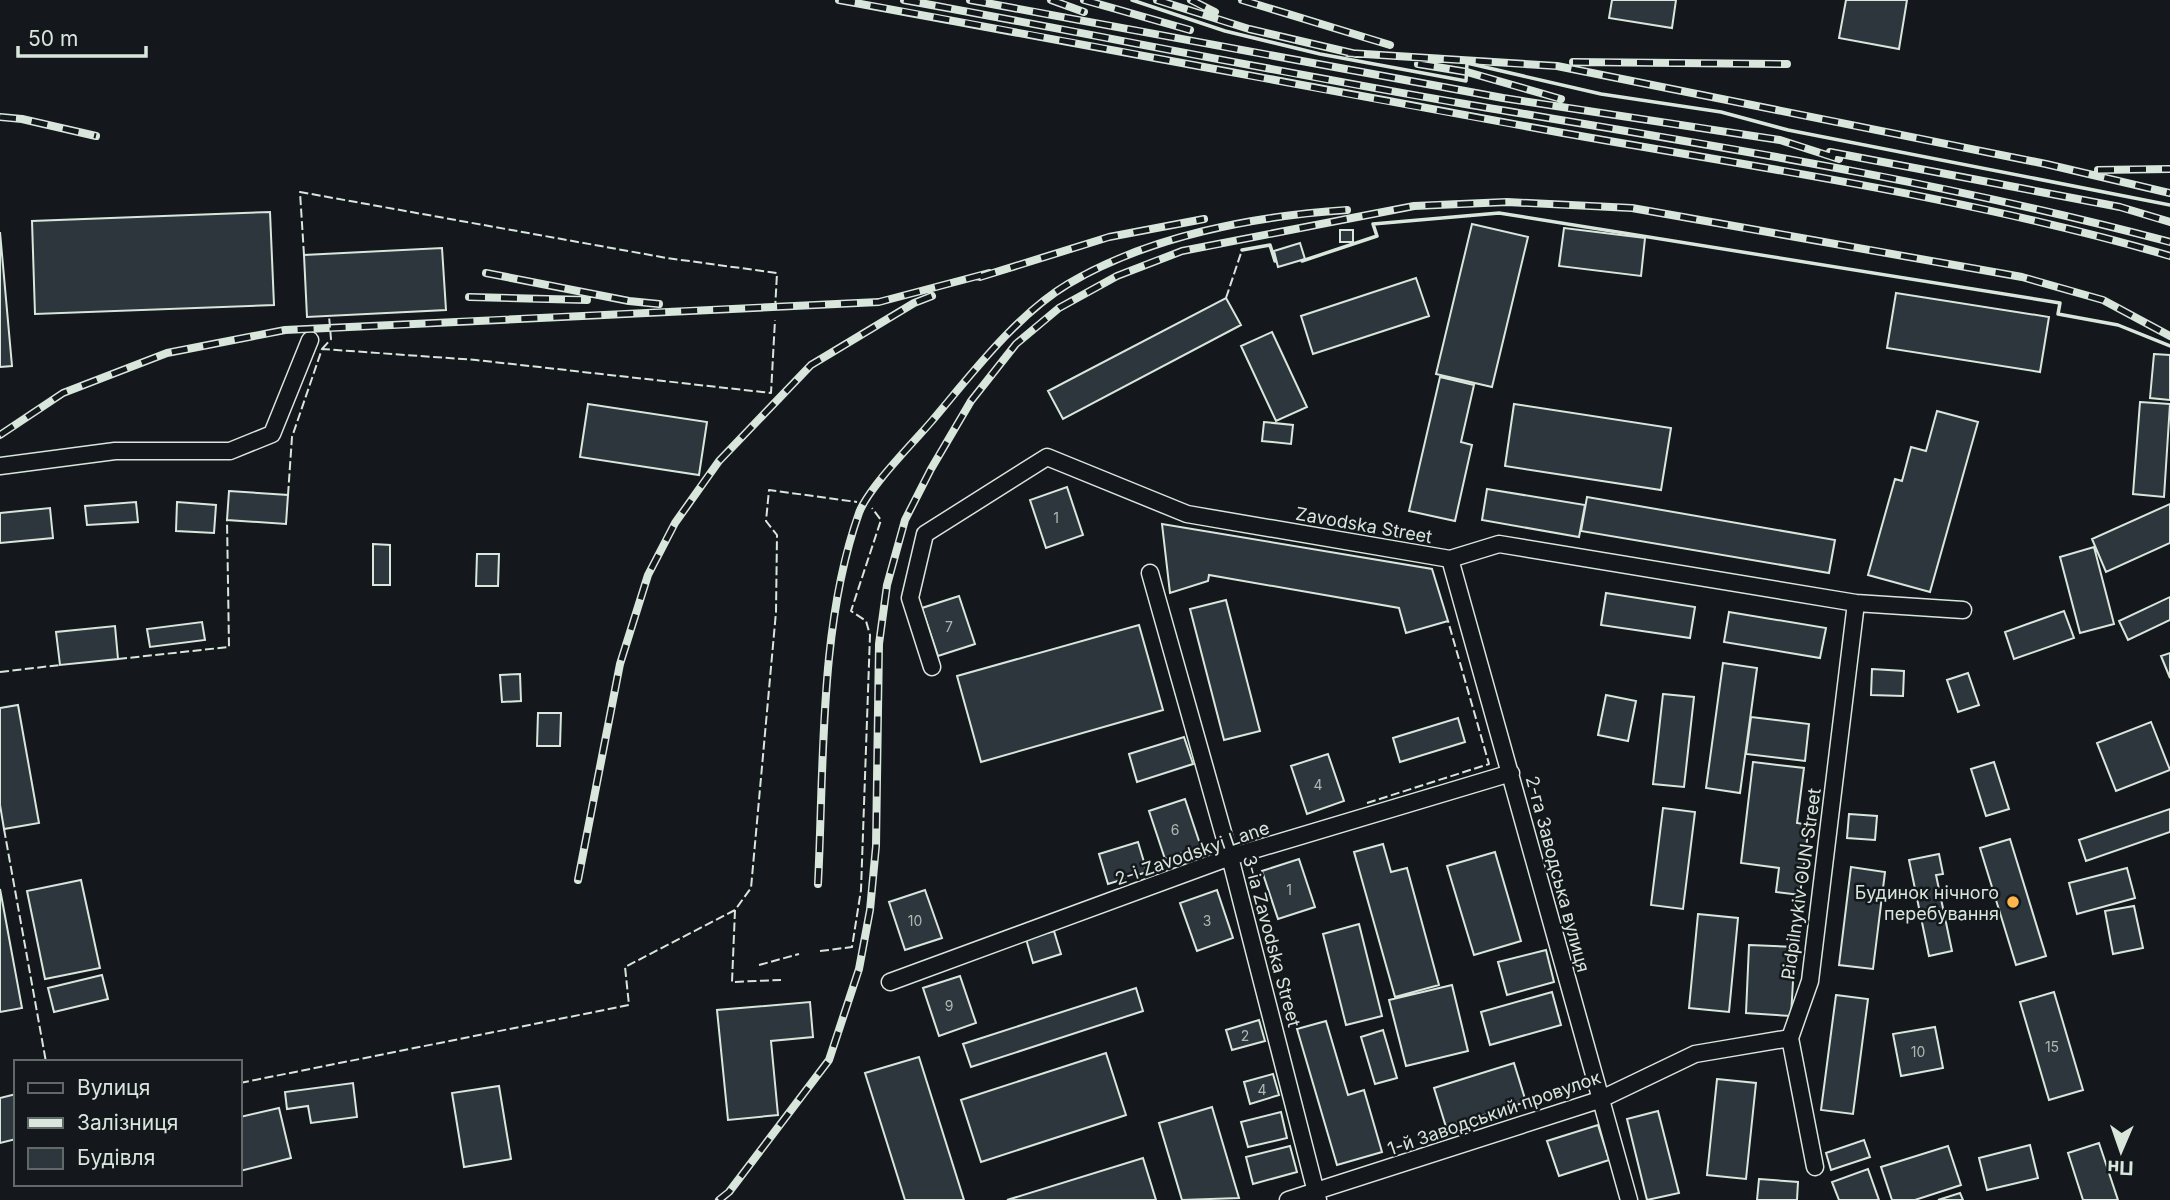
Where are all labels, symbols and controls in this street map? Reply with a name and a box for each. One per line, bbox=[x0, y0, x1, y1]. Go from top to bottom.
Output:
scale bar bbox=[18, 14, 145, 58]
text: 50 m bbox=[28, 26, 78, 51]
street label: Zavodska Street bbox=[1294, 503, 1434, 547]
house number: 1 bbox=[1053, 509, 1059, 526]
house number: 7 bbox=[945, 618, 953, 635]
street label: 2-га Заводська вулиця bbox=[1522, 774, 1594, 974]
house number: 4 bbox=[1313, 776, 1323, 793]
street label: Pidpilnykiv OUN Street bbox=[1777, 787, 1825, 981]
street label: 2-i Zavodskyi Lane bbox=[1112, 817, 1272, 889]
house number: 6 bbox=[1171, 821, 1179, 838]
street label: 3-ia Zavodska Street bbox=[1239, 853, 1305, 1029]
house number: 1 bbox=[1286, 881, 1292, 898]
place label: Будинок нічного перебування bbox=[1855, 882, 1999, 924]
marker: Будинок нічного перебування bbox=[2005, 894, 2021, 910]
house number: 10 bbox=[908, 912, 922, 929]
house number: 3 bbox=[1203, 912, 1211, 929]
house number: 9 bbox=[945, 997, 953, 1014]
house number: 2 bbox=[1241, 1027, 1249, 1044]
house number: 15 bbox=[2045, 1038, 2059, 1055]
house number: 10 bbox=[1911, 1043, 1925, 1060]
legend bbox=[14, 1060, 242, 1186]
street label: 1-й Заводський провулок bbox=[1385, 1067, 1604, 1159]
text: Вулиця bbox=[77, 1075, 150, 1100]
house number: 4 bbox=[1257, 1081, 1267, 1098]
text: Залізниця bbox=[77, 1110, 178, 1135]
north arrow bbox=[2086, 1116, 2156, 1186]
text: Будівля bbox=[77, 1145, 155, 1170]
text: Пн bbox=[2107, 1156, 2134, 1179]

